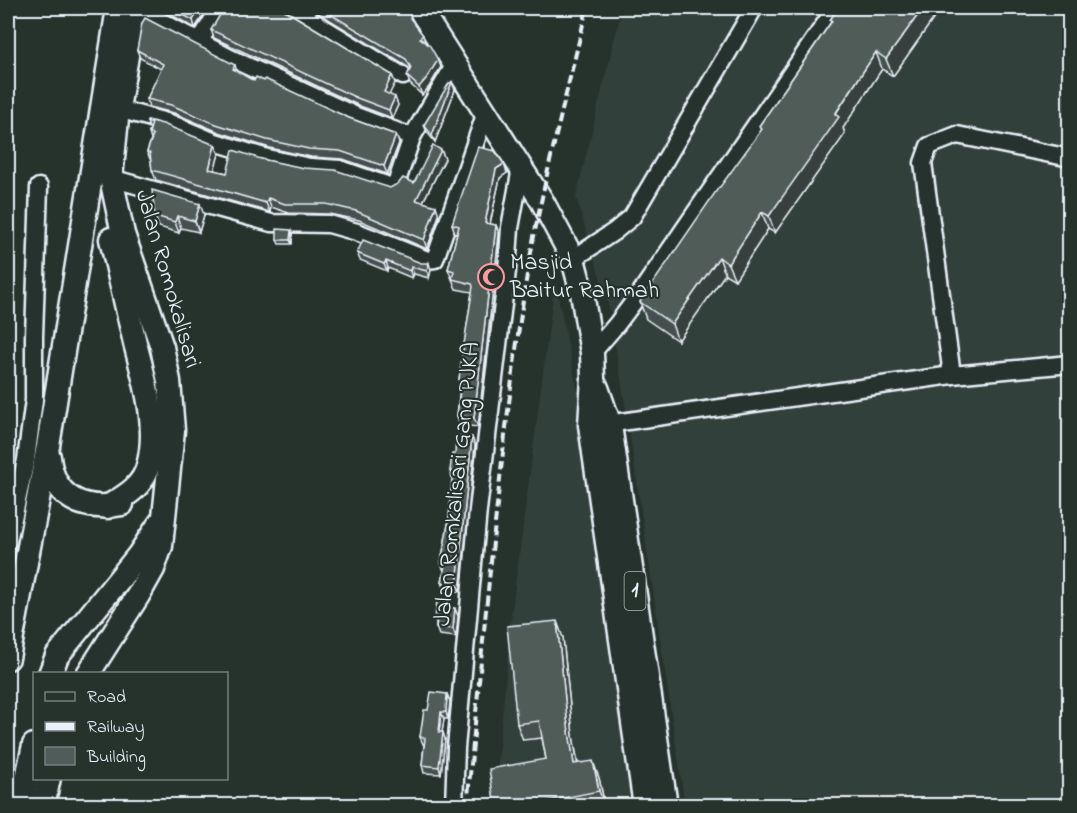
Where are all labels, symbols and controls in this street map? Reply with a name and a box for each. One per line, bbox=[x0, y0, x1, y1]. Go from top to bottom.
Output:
street label: Jalan Romokalisari bbox=[125, 186, 209, 372]
place label: Masjid Baitur Rahmah bbox=[509, 246, 659, 309]
mosque icon: Masjid Baitur Rahmah bbox=[476, 262, 506, 292]
street label: Jalan Romkalisari Gang PJKA bbox=[426, 340, 490, 628]
road number: 1 bbox=[624, 572, 646, 610]
legend bbox=[33, 672, 228, 780]
text: Road bbox=[87, 685, 126, 711]
text: Railway bbox=[87, 715, 144, 741]
text: Building bbox=[86, 745, 146, 772]

